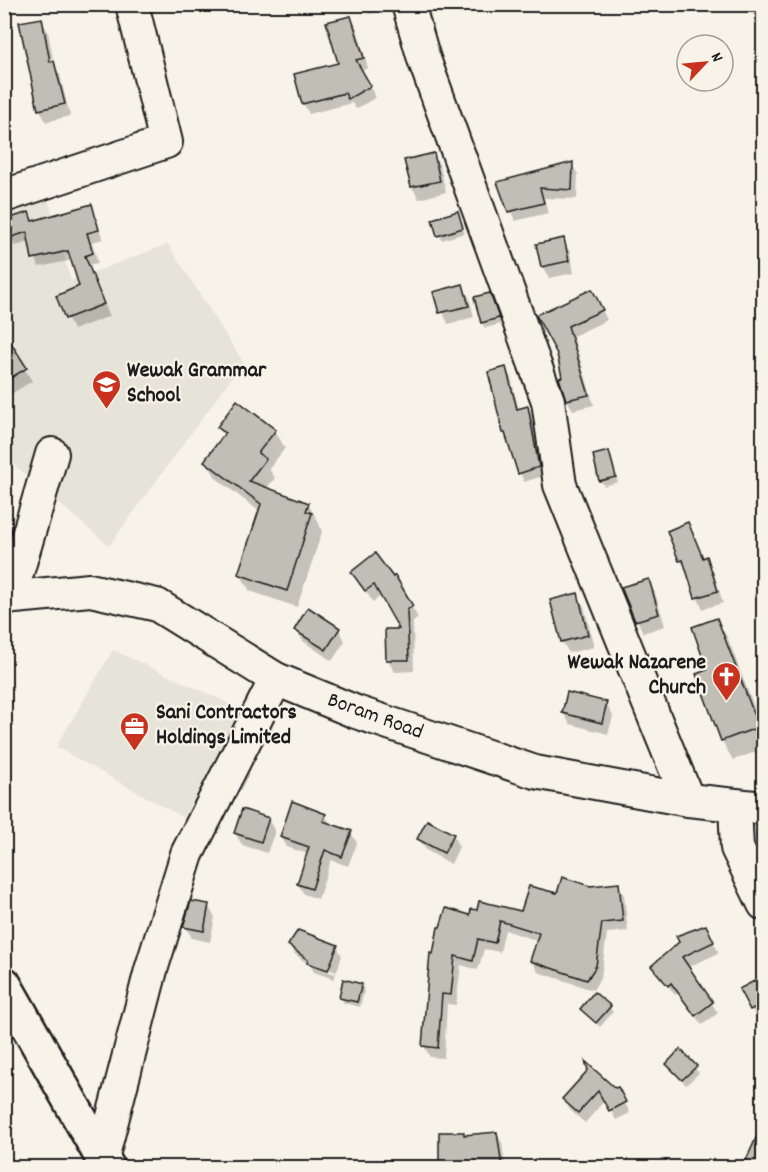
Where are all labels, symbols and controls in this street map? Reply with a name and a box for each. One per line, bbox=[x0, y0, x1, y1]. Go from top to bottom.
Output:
north arrow bbox=[675, 33, 735, 93]
text: N bbox=[704, 49, 728, 66]
place label: Wewak Grammar School bbox=[127, 356, 267, 412]
school or university icon: Wewak Grammar School bbox=[90, 368, 122, 410]
place label: Wewak Nazarene Church bbox=[568, 648, 706, 704]
church icon: Wewak Nazarene Church bbox=[711, 660, 743, 702]
street label: Boram Road bbox=[323, 685, 427, 749]
place label: Sani Contractors Holdings Limited bbox=[156, 698, 297, 754]
office icon: Sani Contractors Holdings Limited bbox=[119, 710, 151, 752]

